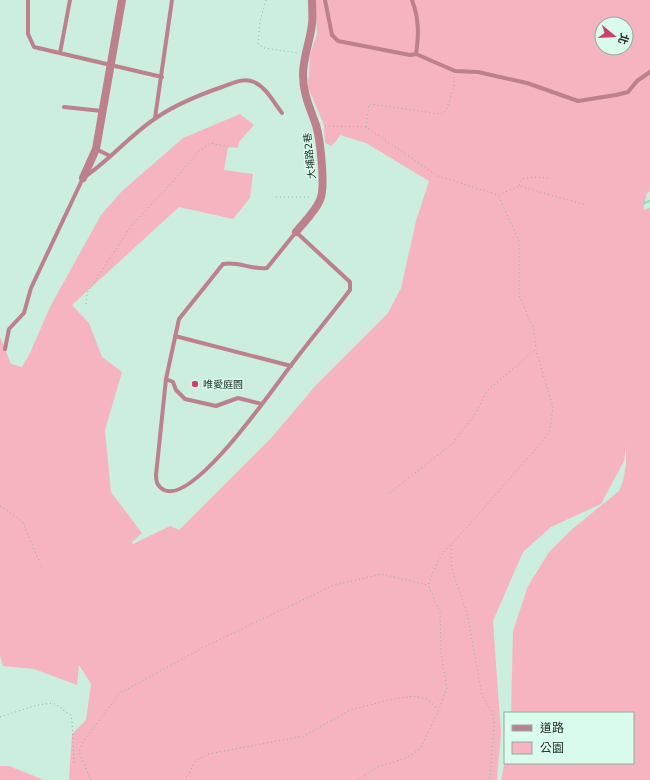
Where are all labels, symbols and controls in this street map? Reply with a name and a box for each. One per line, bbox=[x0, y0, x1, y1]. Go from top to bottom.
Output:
north arrow bbox=[594, 16, 634, 56]
text: 北 bbox=[615, 32, 631, 46]
street label: 大埔路2巷 bbox=[302, 132, 317, 180]
marker: 唯愛庭園 bbox=[190, 379, 200, 389]
place label: 唯愛庭園 bbox=[203, 379, 243, 390]
legend bbox=[504, 712, 634, 764]
text: 道路 bbox=[540, 721, 564, 735]
text: 公園 bbox=[540, 741, 564, 755]

